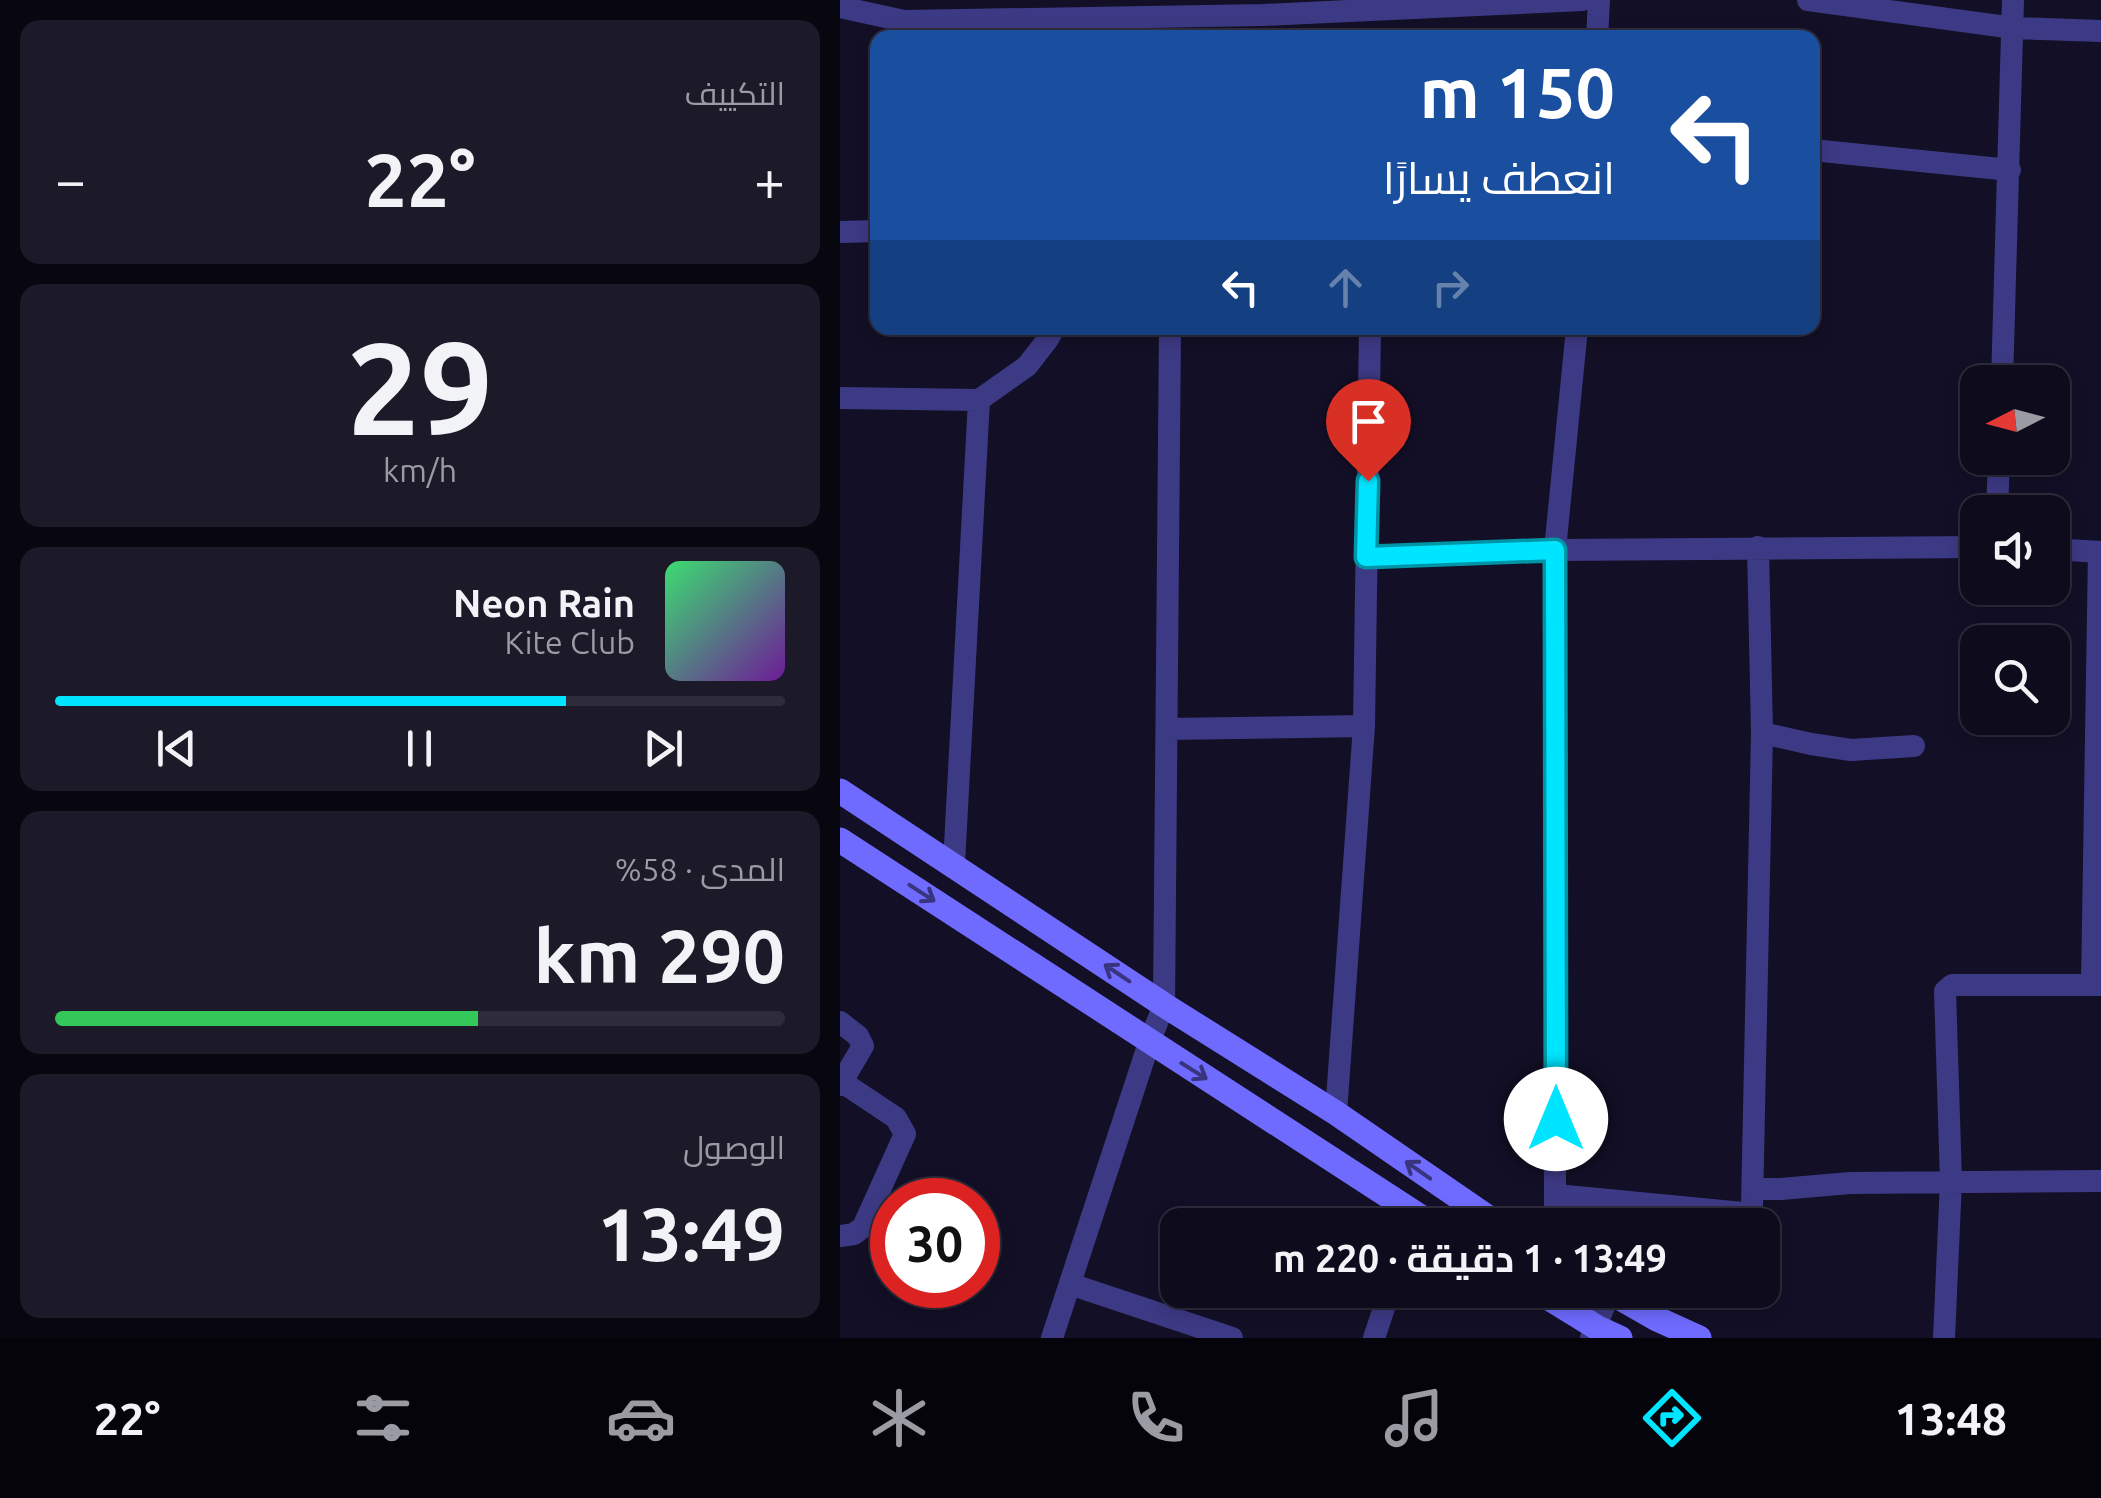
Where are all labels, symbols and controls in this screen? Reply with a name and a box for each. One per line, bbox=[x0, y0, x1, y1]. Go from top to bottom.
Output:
text: 150 m bbox=[1420, 53, 1615, 131]
icon: left bbox=[1650, 70, 1780, 200]
text: التكييف bbox=[685, 75, 785, 111]
text: 22° bbox=[364, 137, 476, 221]
text: − bbox=[55, 149, 86, 210]
text: + bbox=[754, 149, 785, 210]
text: انعطف يسارًا bbox=[1383, 152, 1615, 203]
icon: left bbox=[1213, 260, 1268, 315]
icon: ahead bbox=[1318, 260, 1373, 315]
icon: right bbox=[1423, 260, 1478, 315]
text: 29 bbox=[347, 314, 493, 460]
north arrow bbox=[1960, 365, 2070, 475]
map controls bbox=[1960, 365, 2070, 735]
pin bbox=[1326, 379, 1411, 482]
icon: arrive bbox=[1341, 394, 1396, 449]
text: km/h bbox=[383, 452, 457, 488]
button: sound bbox=[1960, 495, 2070, 605]
text: Neon Rain bbox=[453, 582, 635, 624]
text: Kite Club bbox=[505, 624, 635, 660]
button: search bbox=[1960, 625, 2070, 735]
icon: previous bbox=[149, 721, 204, 776]
icon: pause bbox=[392, 721, 447, 776]
icon: next bbox=[636, 721, 691, 776]
text: المدى · 58% bbox=[615, 851, 785, 887]
one-way arrow bbox=[907, 883, 935, 904]
text: 290 km bbox=[534, 913, 785, 997]
one-way arrow bbox=[1103, 963, 1131, 984]
one-way arrow bbox=[1179, 1060, 1208, 1081]
position arrow bbox=[1504, 1067, 1608, 1171]
text: الوصول bbox=[683, 1129, 785, 1165]
one-way arrow bbox=[1405, 1160, 1432, 1181]
speed limit sign: 30 bbox=[870, 1178, 1000, 1308]
text: 13:49 bbox=[597, 1191, 785, 1275]
text: 13:49 · 1 دقيقة · 220 m bbox=[1273, 1237, 1667, 1279]
icon: filters bbox=[348, 1383, 418, 1453]
icon: car bbox=[606, 1383, 676, 1453]
icon: climate bbox=[864, 1383, 934, 1453]
icon: phone bbox=[1121, 1383, 1191, 1453]
icon: music bbox=[1379, 1383, 1449, 1453]
icon: directions bbox=[1637, 1383, 1707, 1453]
text: 22° bbox=[94, 1393, 161, 1444]
text: 13:48 bbox=[1895, 1393, 2007, 1444]

